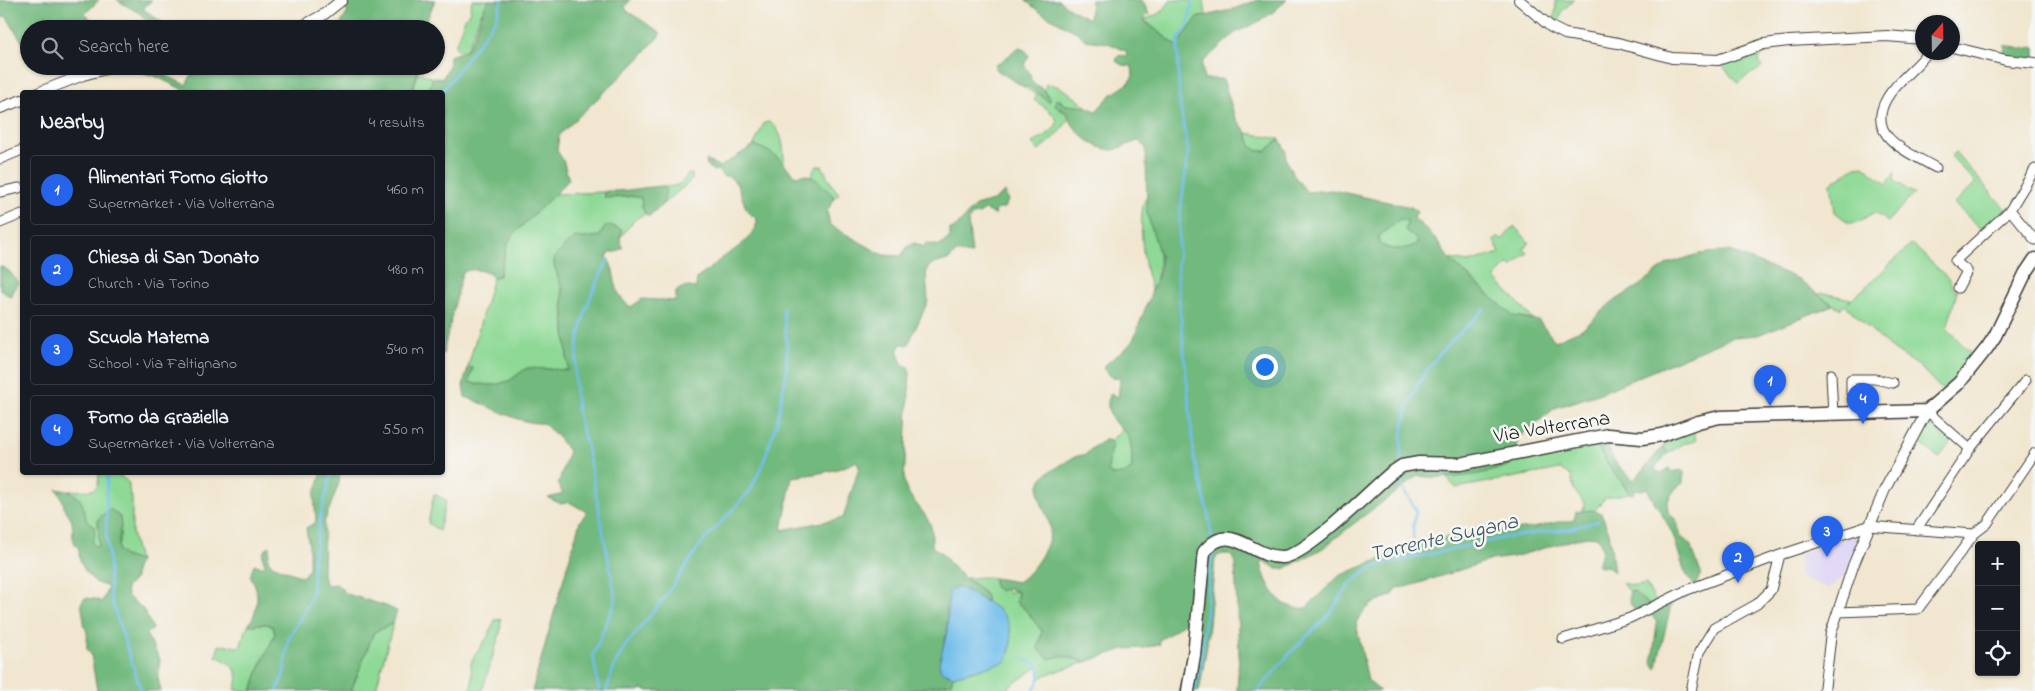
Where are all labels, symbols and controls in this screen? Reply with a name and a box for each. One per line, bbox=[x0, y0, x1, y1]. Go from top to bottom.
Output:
north arrow bbox=[1915, 15, 1960, 60]
search box bbox=[20, 20, 445, 75]
icon: search bbox=[38, 34, 66, 62]
text: Search here bbox=[78, 34, 169, 61]
text: Nearby bbox=[40, 108, 104, 138]
text: 4 results bbox=[369, 111, 425, 135]
text: Alimentari Forno Giotto bbox=[88, 165, 268, 192]
text: 1 bbox=[54, 178, 60, 202]
text: 460 m bbox=[387, 178, 424, 202]
text: Supermarket · Via Volterrana bbox=[88, 192, 275, 216]
text: Chiesa di San Donato bbox=[88, 245, 259, 272]
text: 2 bbox=[53, 258, 61, 282]
text: 480 m bbox=[388, 258, 424, 282]
text: Church · Via Torino bbox=[88, 272, 209, 296]
text: Scuola Materna bbox=[88, 325, 209, 352]
text: 3 bbox=[54, 338, 60, 362]
text: 540 m bbox=[385, 338, 424, 362]
text: School · Via Faltignano bbox=[88, 352, 237, 376]
your location bbox=[1252, 354, 1278, 380]
pin: 1 bbox=[1754, 365, 1786, 406]
pin: 4 bbox=[1847, 383, 1879, 424]
street label: Via Volterrana bbox=[1491, 404, 1612, 452]
text: Forno da Graziella bbox=[88, 405, 229, 432]
text: 4 bbox=[54, 418, 60, 442]
text: 550 m bbox=[382, 418, 424, 442]
text: Supermarket · Via Volterrana bbox=[88, 432, 275, 456]
water label: Torrente Sugana bbox=[1367, 506, 1522, 572]
pin: 3 bbox=[1811, 516, 1843, 557]
map controls bbox=[1975, 541, 2020, 676]
button: + bbox=[1975, 541, 2020, 586]
pin: 2 bbox=[1722, 542, 1754, 583]
button: − bbox=[1975, 586, 2020, 631]
button: locate bbox=[1975, 631, 2020, 676]

